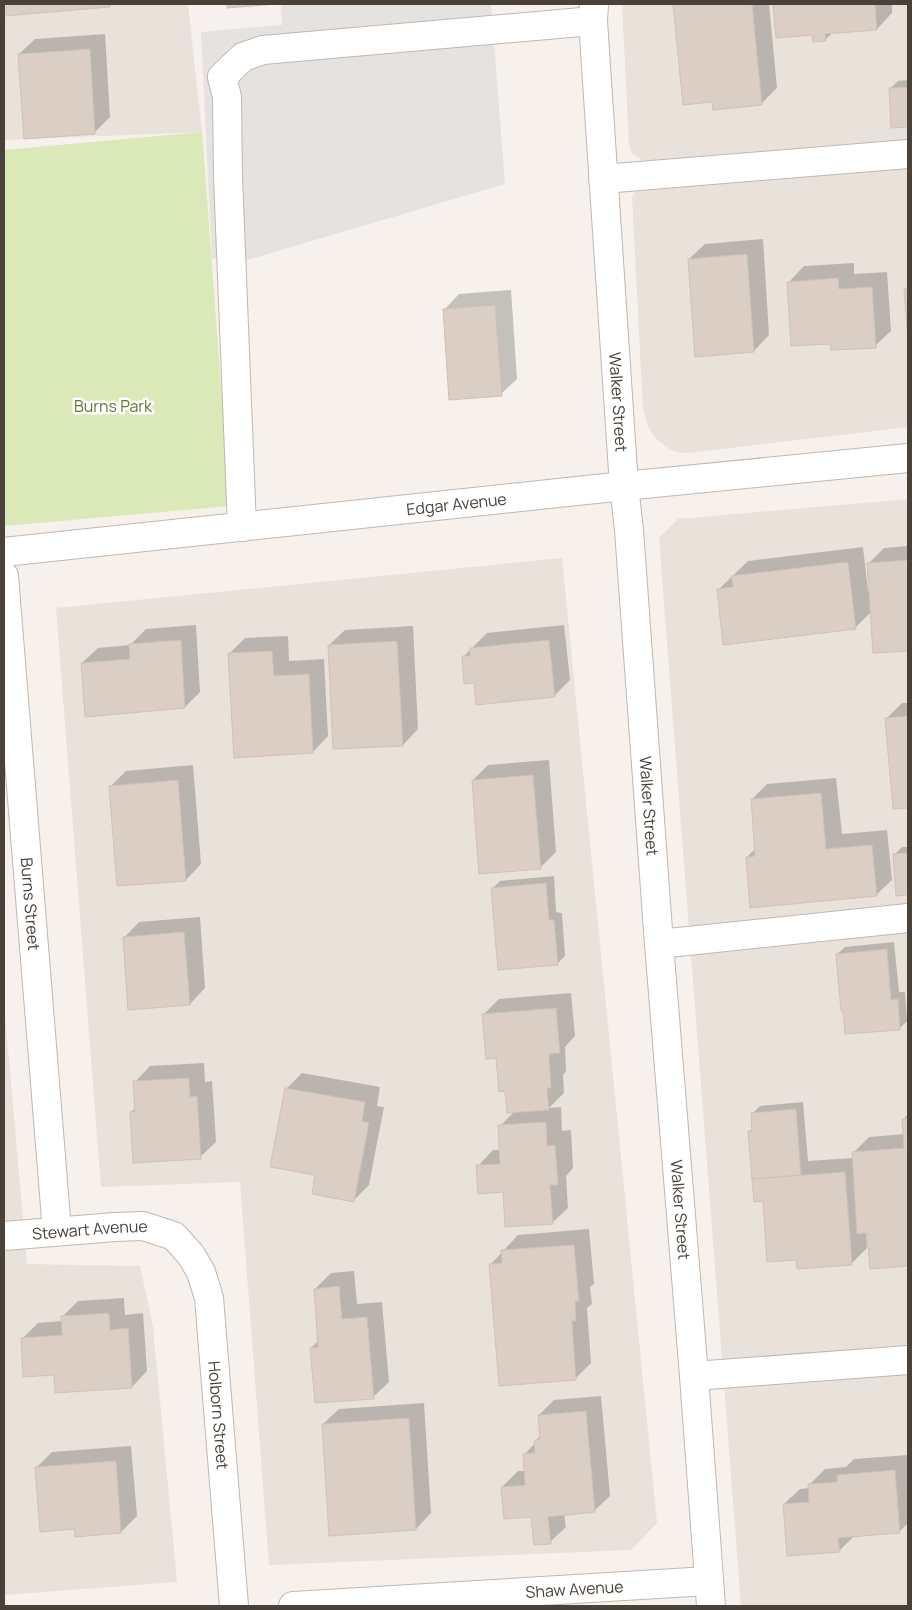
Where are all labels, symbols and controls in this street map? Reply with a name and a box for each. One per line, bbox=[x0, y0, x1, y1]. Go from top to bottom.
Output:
street label: Walker Street bbox=[604, 351, 633, 453]
park label: Burns Park bbox=[74, 395, 153, 417]
street label: Edgar Avenue bbox=[405, 488, 508, 520]
street label: Walker Street bbox=[634, 755, 664, 857]
street label: Burns Street bbox=[16, 857, 45, 951]
street label: Walker Street bbox=[666, 1159, 696, 1260]
street label: Stewart Avenue bbox=[31, 1215, 148, 1245]
street label: Holborn Street bbox=[203, 1360, 234, 1470]
street label: Shaw Avenue bbox=[525, 1575, 624, 1603]

